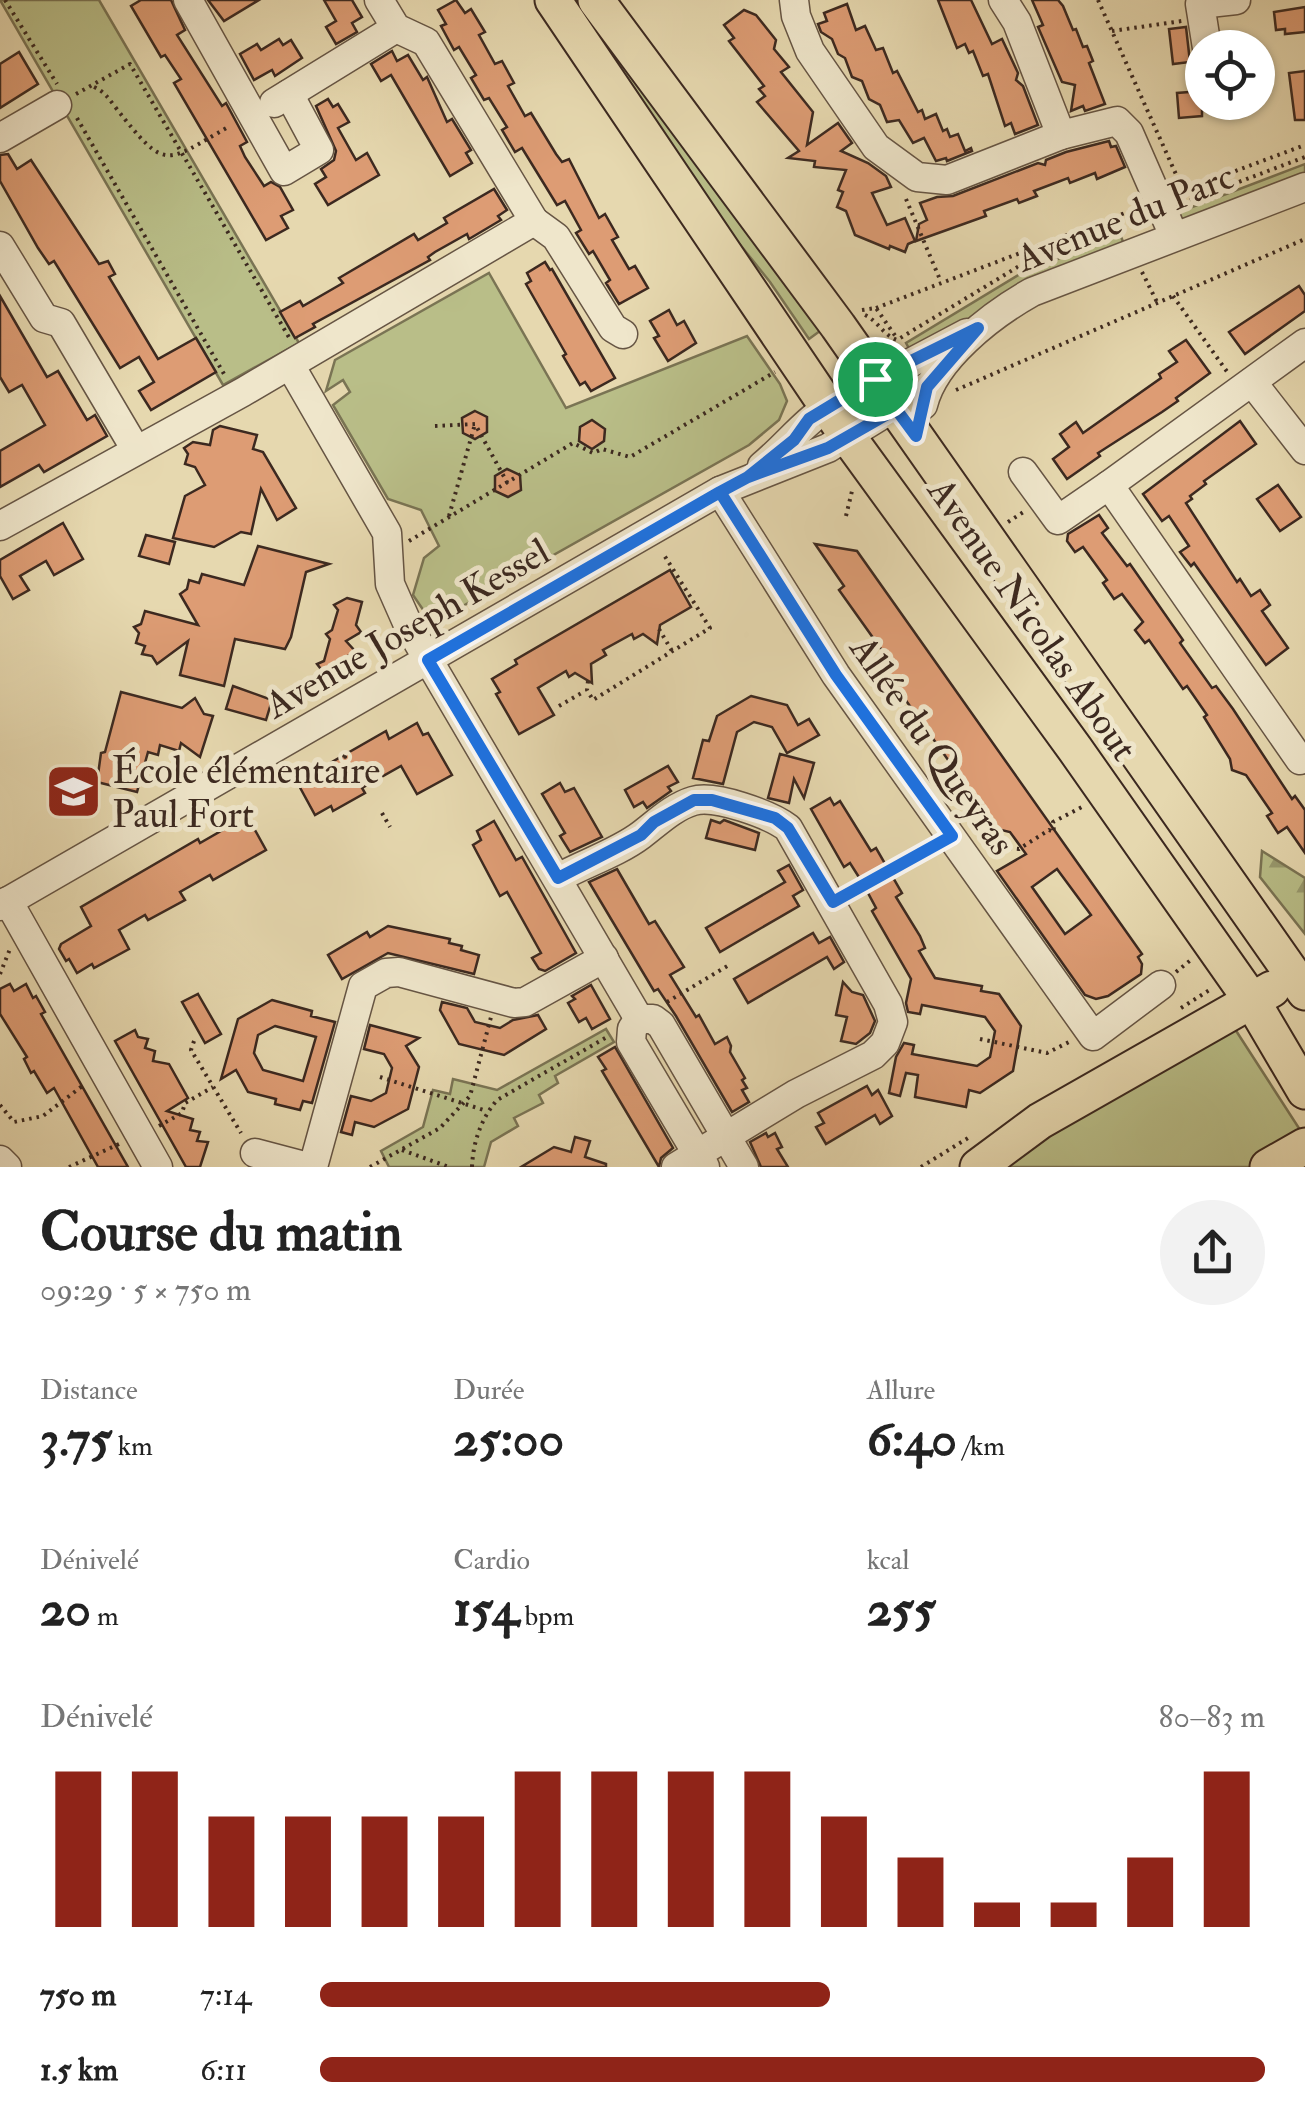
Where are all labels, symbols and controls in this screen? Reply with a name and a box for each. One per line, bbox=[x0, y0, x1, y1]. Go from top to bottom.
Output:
map controls bbox=[1185, 30, 1275, 120]
button: locate bbox=[1185, 30, 1275, 120]
street label: Avenue du Parc bbox=[1009, 152, 1241, 284]
pin bbox=[833, 337, 918, 422]
icon: arrive bbox=[848, 352, 903, 407]
street label: Avenue Nicolas About bbox=[916, 468, 1148, 770]
street label: Avenue Joseph Kessel bbox=[256, 528, 558, 730]
street label: Allée du Queyras bbox=[838, 626, 1025, 864]
place label: École élémentaire Paul Fort bbox=[112, 746, 380, 839]
school or university icon: École élémentaire Paul Fort bbox=[43, 762, 103, 822]
text: Course du matin bbox=[40, 1198, 402, 1267]
button: share bbox=[1160, 1200, 1265, 1305]
text: 09:29 · 5 × 750 m bbox=[40, 1270, 251, 1310]
text: Distance bbox=[40, 1373, 138, 1408]
text: Durée bbox=[453, 1373, 524, 1408]
text: Allure bbox=[867, 1373, 935, 1408]
text: 3.75 bbox=[40, 1408, 112, 1471]
text: 25:00 bbox=[453, 1408, 564, 1471]
text: 6:40 bbox=[867, 1408, 957, 1471]
text: km bbox=[112, 1429, 153, 1464]
text: /km bbox=[957, 1429, 1005, 1464]
text: Dénivelé bbox=[40, 1543, 139, 1578]
text: Cardio bbox=[453, 1543, 530, 1578]
text: kcal bbox=[867, 1543, 910, 1578]
text: 20 bbox=[40, 1578, 91, 1641]
text: 154 bbox=[453, 1578, 519, 1641]
text: 255 bbox=[867, 1578, 936, 1641]
text: m bbox=[91, 1599, 119, 1634]
text: bpm bbox=[519, 1599, 574, 1634]
text: Dénivelé bbox=[40, 1697, 153, 1737]
text: 80–83 m bbox=[1159, 1697, 1265, 1737]
text: 750 m bbox=[40, 1975, 116, 2015]
text: 7:14 bbox=[200, 1975, 251, 2015]
text: 1.5 km bbox=[40, 2050, 118, 2090]
text: 6:11 bbox=[200, 2050, 247, 2090]

